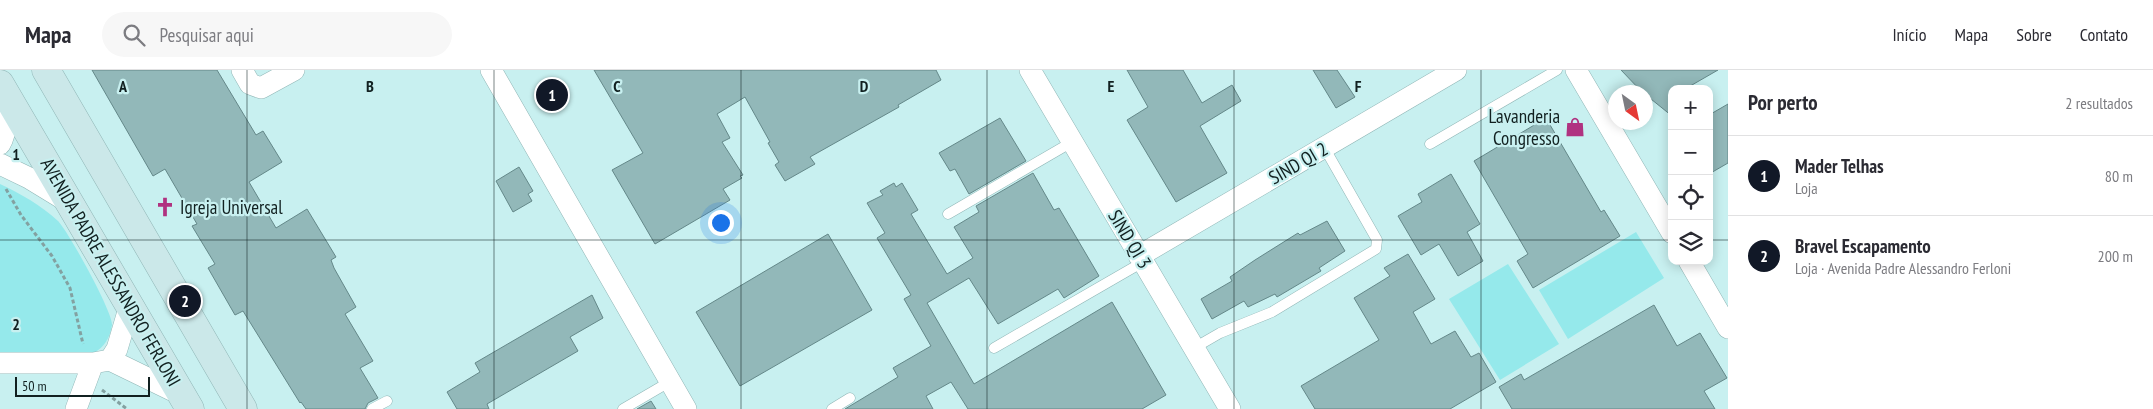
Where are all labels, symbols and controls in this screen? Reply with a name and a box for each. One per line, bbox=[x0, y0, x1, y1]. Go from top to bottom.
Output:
search box bbox=[102, 12, 452, 57]
text: Mapa bbox=[25, 19, 72, 50]
icon: search bbox=[120, 21, 148, 49]
text: Pesquisar aqui bbox=[160, 23, 254, 47]
text: Início bbox=[1892, 23, 1926, 46]
text: Mapa bbox=[1954, 23, 1988, 46]
text: Sobre bbox=[2016, 23, 2052, 46]
text: Contato bbox=[2080, 23, 2128, 46]
text: A bbox=[118, 76, 128, 96]
text: B bbox=[366, 76, 374, 96]
pin: 1 bbox=[536, 76, 568, 114]
text: C bbox=[613, 76, 621, 96]
text: D bbox=[860, 76, 869, 96]
text: E bbox=[1108, 76, 1115, 96]
text: F bbox=[1355, 76, 1362, 96]
north arrow bbox=[1608, 85, 1653, 130]
map controls bbox=[1668, 85, 1713, 265]
button: + bbox=[1668, 85, 1713, 130]
text: Por perto bbox=[1748, 89, 1818, 116]
text: 2 resultados bbox=[2065, 93, 2133, 113]
place label: Lavanderia Congresso bbox=[1488, 104, 1560, 150]
shop icon: Lavanderia Congresso bbox=[1564, 116, 1586, 138]
button: − bbox=[1668, 130, 1713, 175]
street label: SIND QI 2 bbox=[1264, 137, 1332, 189]
text: 1 bbox=[12, 144, 20, 164]
street label: AVENIDA PADRE ALESSANDRO FERLONI bbox=[36, 154, 186, 390]
text: Mader Telhas bbox=[1795, 154, 1884, 178]
text: 1 bbox=[1760, 166, 1768, 186]
text: 80 m bbox=[2105, 166, 2133, 186]
button: locate bbox=[1668, 175, 1713, 220]
text: Loja bbox=[1795, 178, 1818, 198]
place label: Igreja Universal bbox=[180, 195, 283, 219]
church icon: Igreja Universal bbox=[154, 196, 176, 218]
street label: SIND QI 3 bbox=[1103, 205, 1157, 273]
your location bbox=[708, 210, 734, 236]
button: layers bbox=[1668, 220, 1713, 265]
text: Bravel Escapamento bbox=[1795, 234, 1931, 258]
text: 2 bbox=[1760, 246, 1768, 266]
text: 200 m bbox=[2098, 246, 2133, 266]
text: Loja · Avenida Padre Alessandro Ferloni bbox=[1795, 258, 2011, 278]
pin: 2 bbox=[169, 282, 201, 320]
text: 2 bbox=[12, 314, 20, 334]
scale bar bbox=[15, 374, 150, 397]
text: 50 m bbox=[22, 377, 47, 395]

